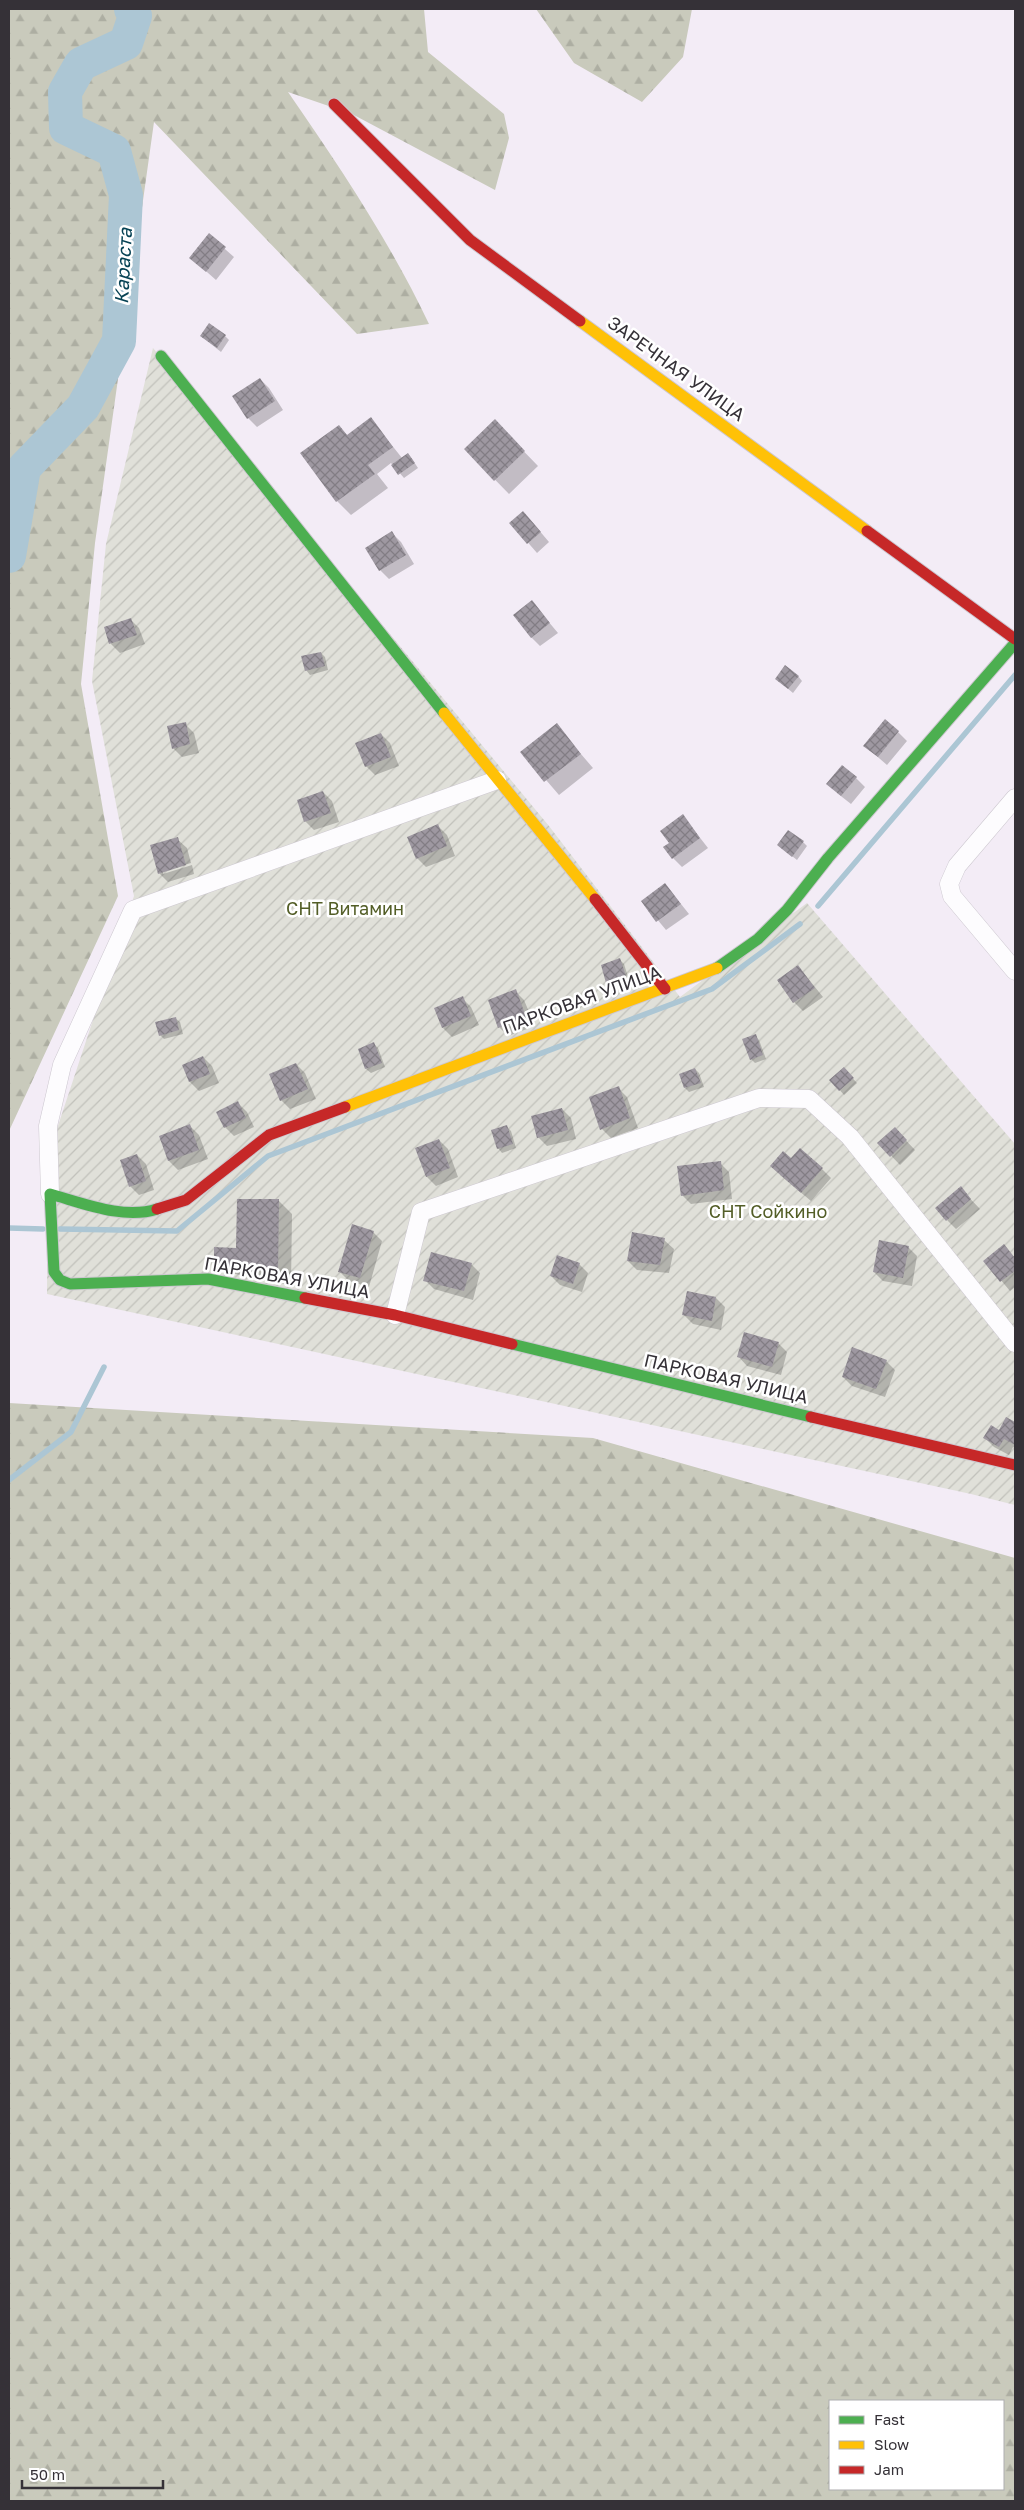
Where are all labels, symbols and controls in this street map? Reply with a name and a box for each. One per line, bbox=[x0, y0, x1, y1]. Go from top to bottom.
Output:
water label: Караста bbox=[109, 226, 136, 305]
street label: ЗАРЕЧНАЯ УЛИЦА bbox=[604, 311, 750, 425]
park label: СНТ Витамин bbox=[286, 897, 404, 919]
street label: ПАРКОВАЯ УЛИЦА bbox=[499, 960, 664, 1038]
park label: СНТ Сойкино bbox=[709, 1200, 827, 1222]
street label: ПАРКОВАЯ УЛИЦА bbox=[203, 1252, 372, 1302]
street label: ПАРКОВАЯ УЛИЦА bbox=[642, 1348, 810, 1408]
legend bbox=[829, 2400, 1004, 2490]
text: Fast bbox=[874, 2410, 905, 2428]
text: Slow bbox=[874, 2435, 909, 2453]
scale bar bbox=[22, 2458, 164, 2490]
text: Jam bbox=[874, 2460, 904, 2478]
text: 50 m bbox=[30, 2465, 65, 2483]

